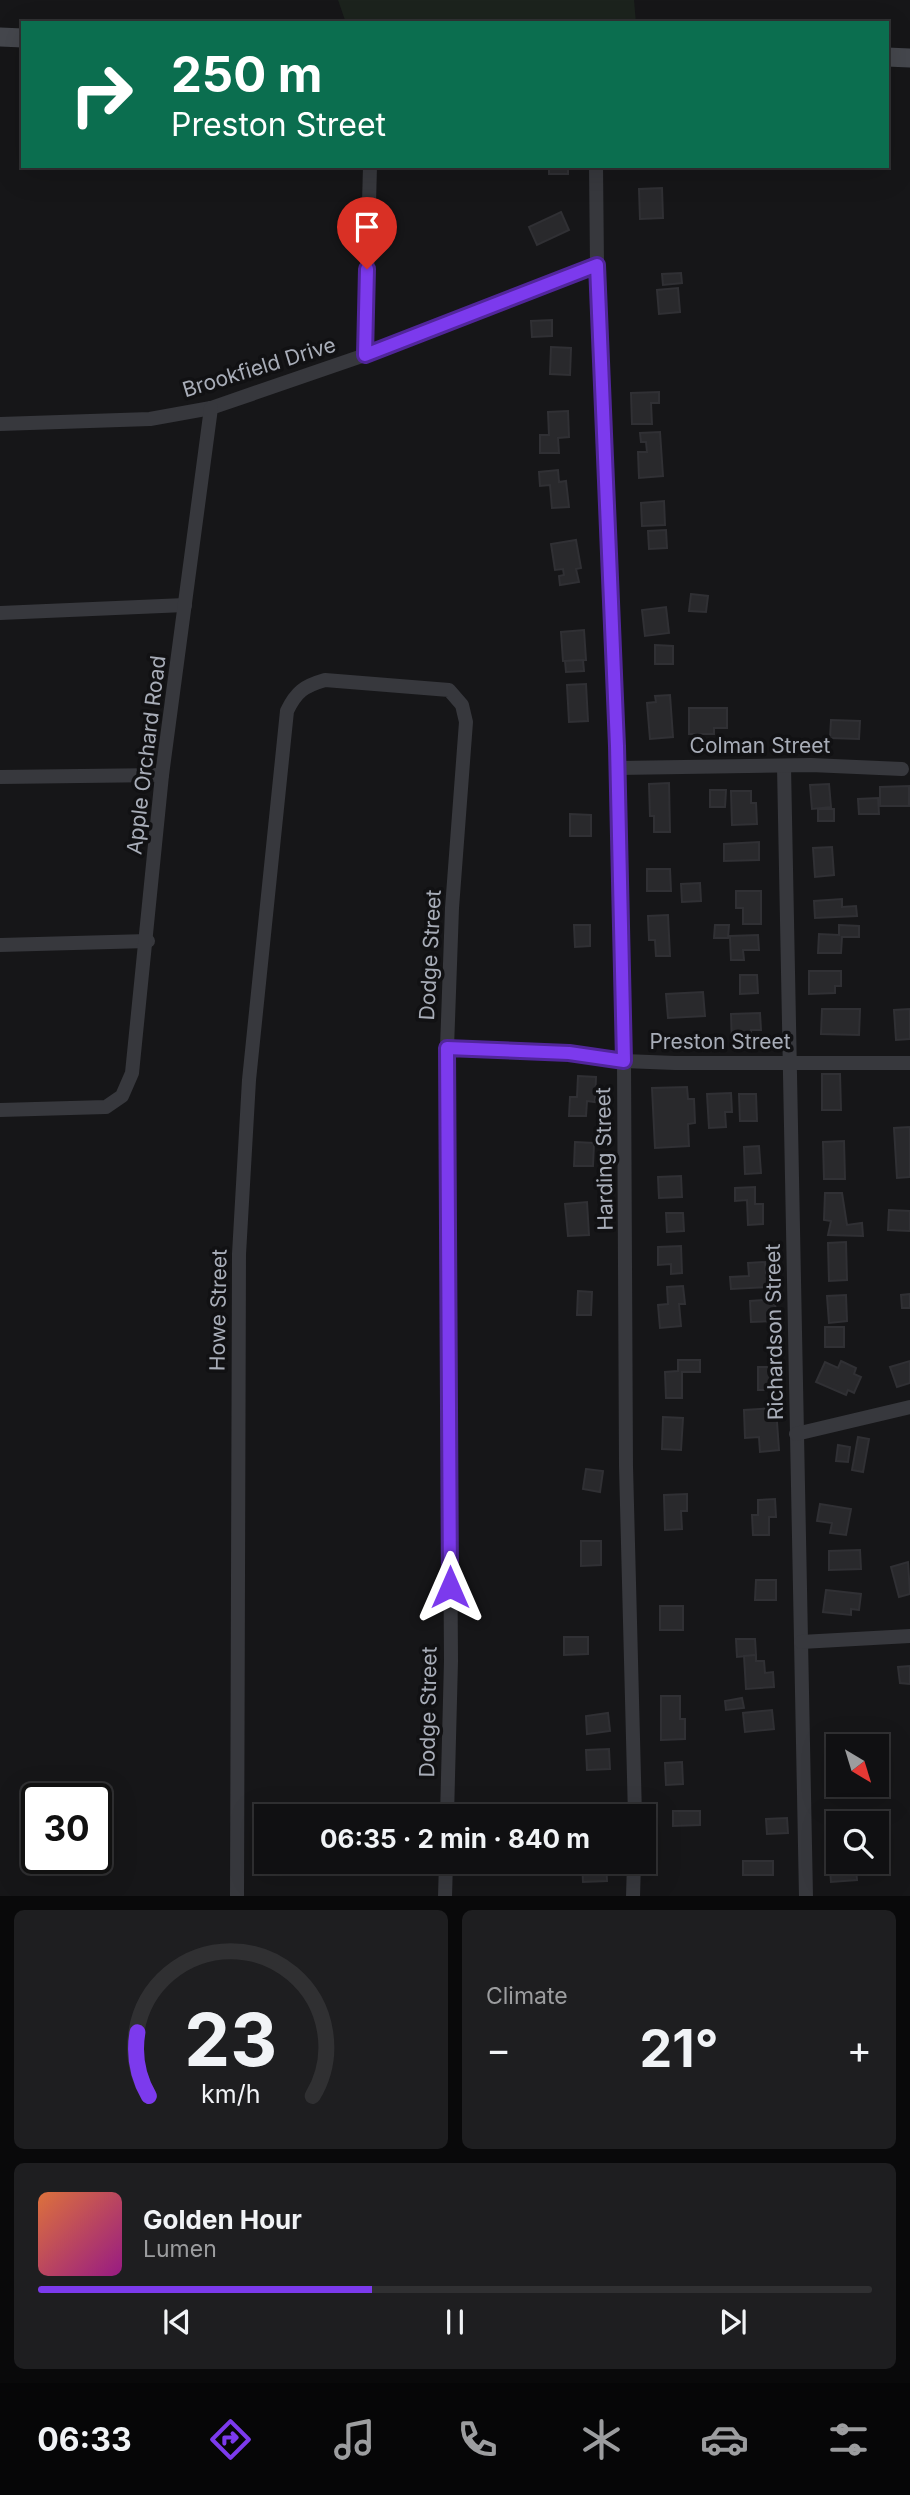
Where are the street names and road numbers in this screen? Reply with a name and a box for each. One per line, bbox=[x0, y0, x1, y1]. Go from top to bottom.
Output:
street label: Brookfield Drive bbox=[179, 332, 339, 402]
street label: Apple Orchard Road bbox=[121, 654, 171, 856]
street label: Colman Street bbox=[690, 733, 831, 758]
street label: Dodge Street bbox=[414, 889, 446, 1021]
street label: Preston Street bbox=[649, 1029, 791, 1054]
street label: Harding Street bbox=[590, 1087, 618, 1231]
street label: Richardson Street bbox=[760, 1243, 788, 1420]
street label: Howe Street bbox=[204, 1249, 232, 1371]
street label: Dodge Street bbox=[414, 1646, 442, 1778]

